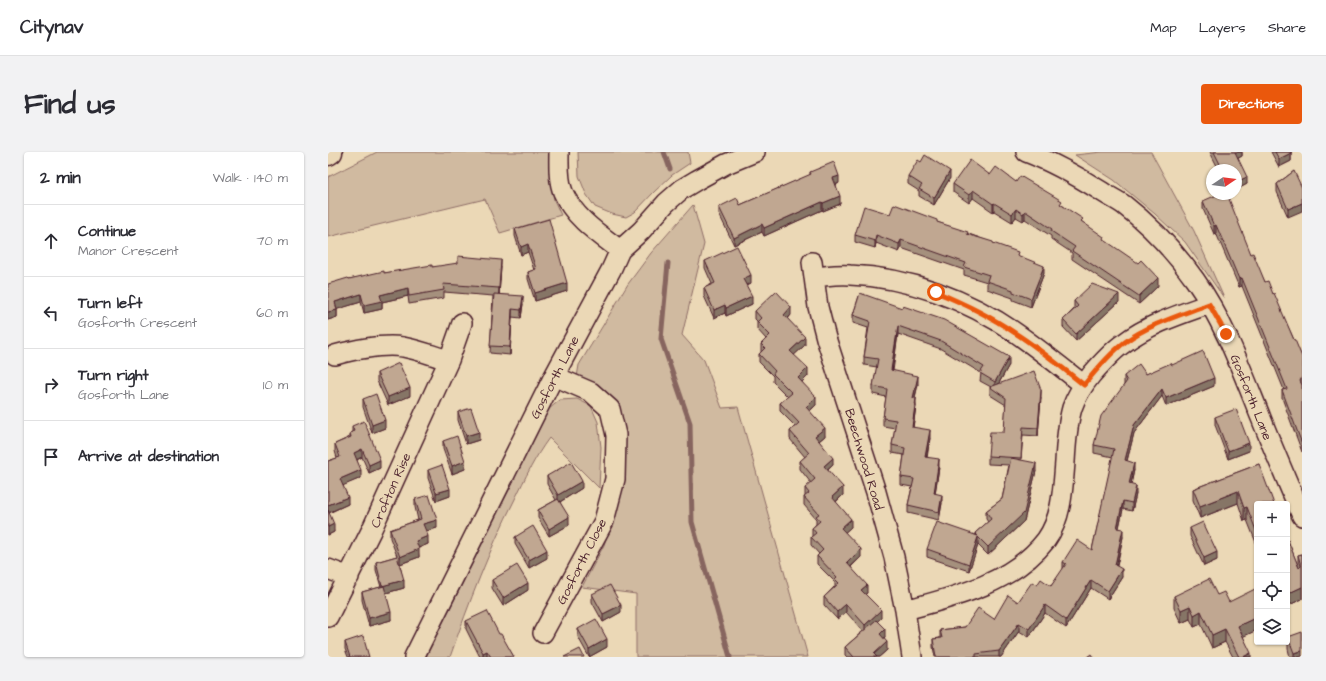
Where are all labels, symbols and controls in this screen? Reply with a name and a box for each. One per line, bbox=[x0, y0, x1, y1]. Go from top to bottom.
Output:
text: Citynav bbox=[20, 14, 83, 41]
text: Map bbox=[1150, 18, 1177, 38]
text: Layers bbox=[1199, 18, 1246, 38]
text: Share bbox=[1268, 18, 1306, 38]
button: Directions bbox=[1201, 84, 1302, 124]
text: Find us bbox=[24, 85, 115, 124]
north arrow bbox=[1206, 164, 1242, 200]
text: 2 min bbox=[40, 166, 81, 190]
text: Walk · 140 m bbox=[213, 169, 288, 187]
text: Continue bbox=[78, 221, 136, 242]
icon: ahead bbox=[40, 230, 62, 252]
text: 70 m bbox=[256, 232, 288, 250]
text: Manor Crescent bbox=[78, 242, 179, 260]
route start bbox=[927, 283, 945, 301]
text: Turn left bbox=[78, 293, 142, 314]
icon: left bbox=[40, 302, 62, 324]
text: 60 m bbox=[256, 304, 288, 322]
text: Gosforth Crescent bbox=[78, 314, 197, 332]
route end bbox=[1217, 325, 1235, 343]
street label: Gosforth Lane bbox=[526, 333, 584, 422]
street label: Gosforth Lane bbox=[1226, 352, 1276, 443]
text: Turn right bbox=[78, 365, 149, 386]
icon: right bbox=[40, 374, 62, 396]
text: 10 m bbox=[263, 376, 288, 394]
text: Gosforth Lane bbox=[78, 386, 169, 404]
street label: Beechwood Road bbox=[840, 407, 888, 512]
icon: arrive bbox=[40, 446, 62, 468]
text: Arrive at destination bbox=[78, 446, 219, 467]
street label: Crofton Rise bbox=[366, 450, 416, 531]
map controls bbox=[1254, 501, 1290, 645]
button: + bbox=[1254, 501, 1290, 537]
street label: Gosforth Close bbox=[553, 515, 611, 607]
button: − bbox=[1254, 537, 1290, 573]
button: locate bbox=[1254, 573, 1290, 609]
button: layers bbox=[1254, 609, 1290, 645]

